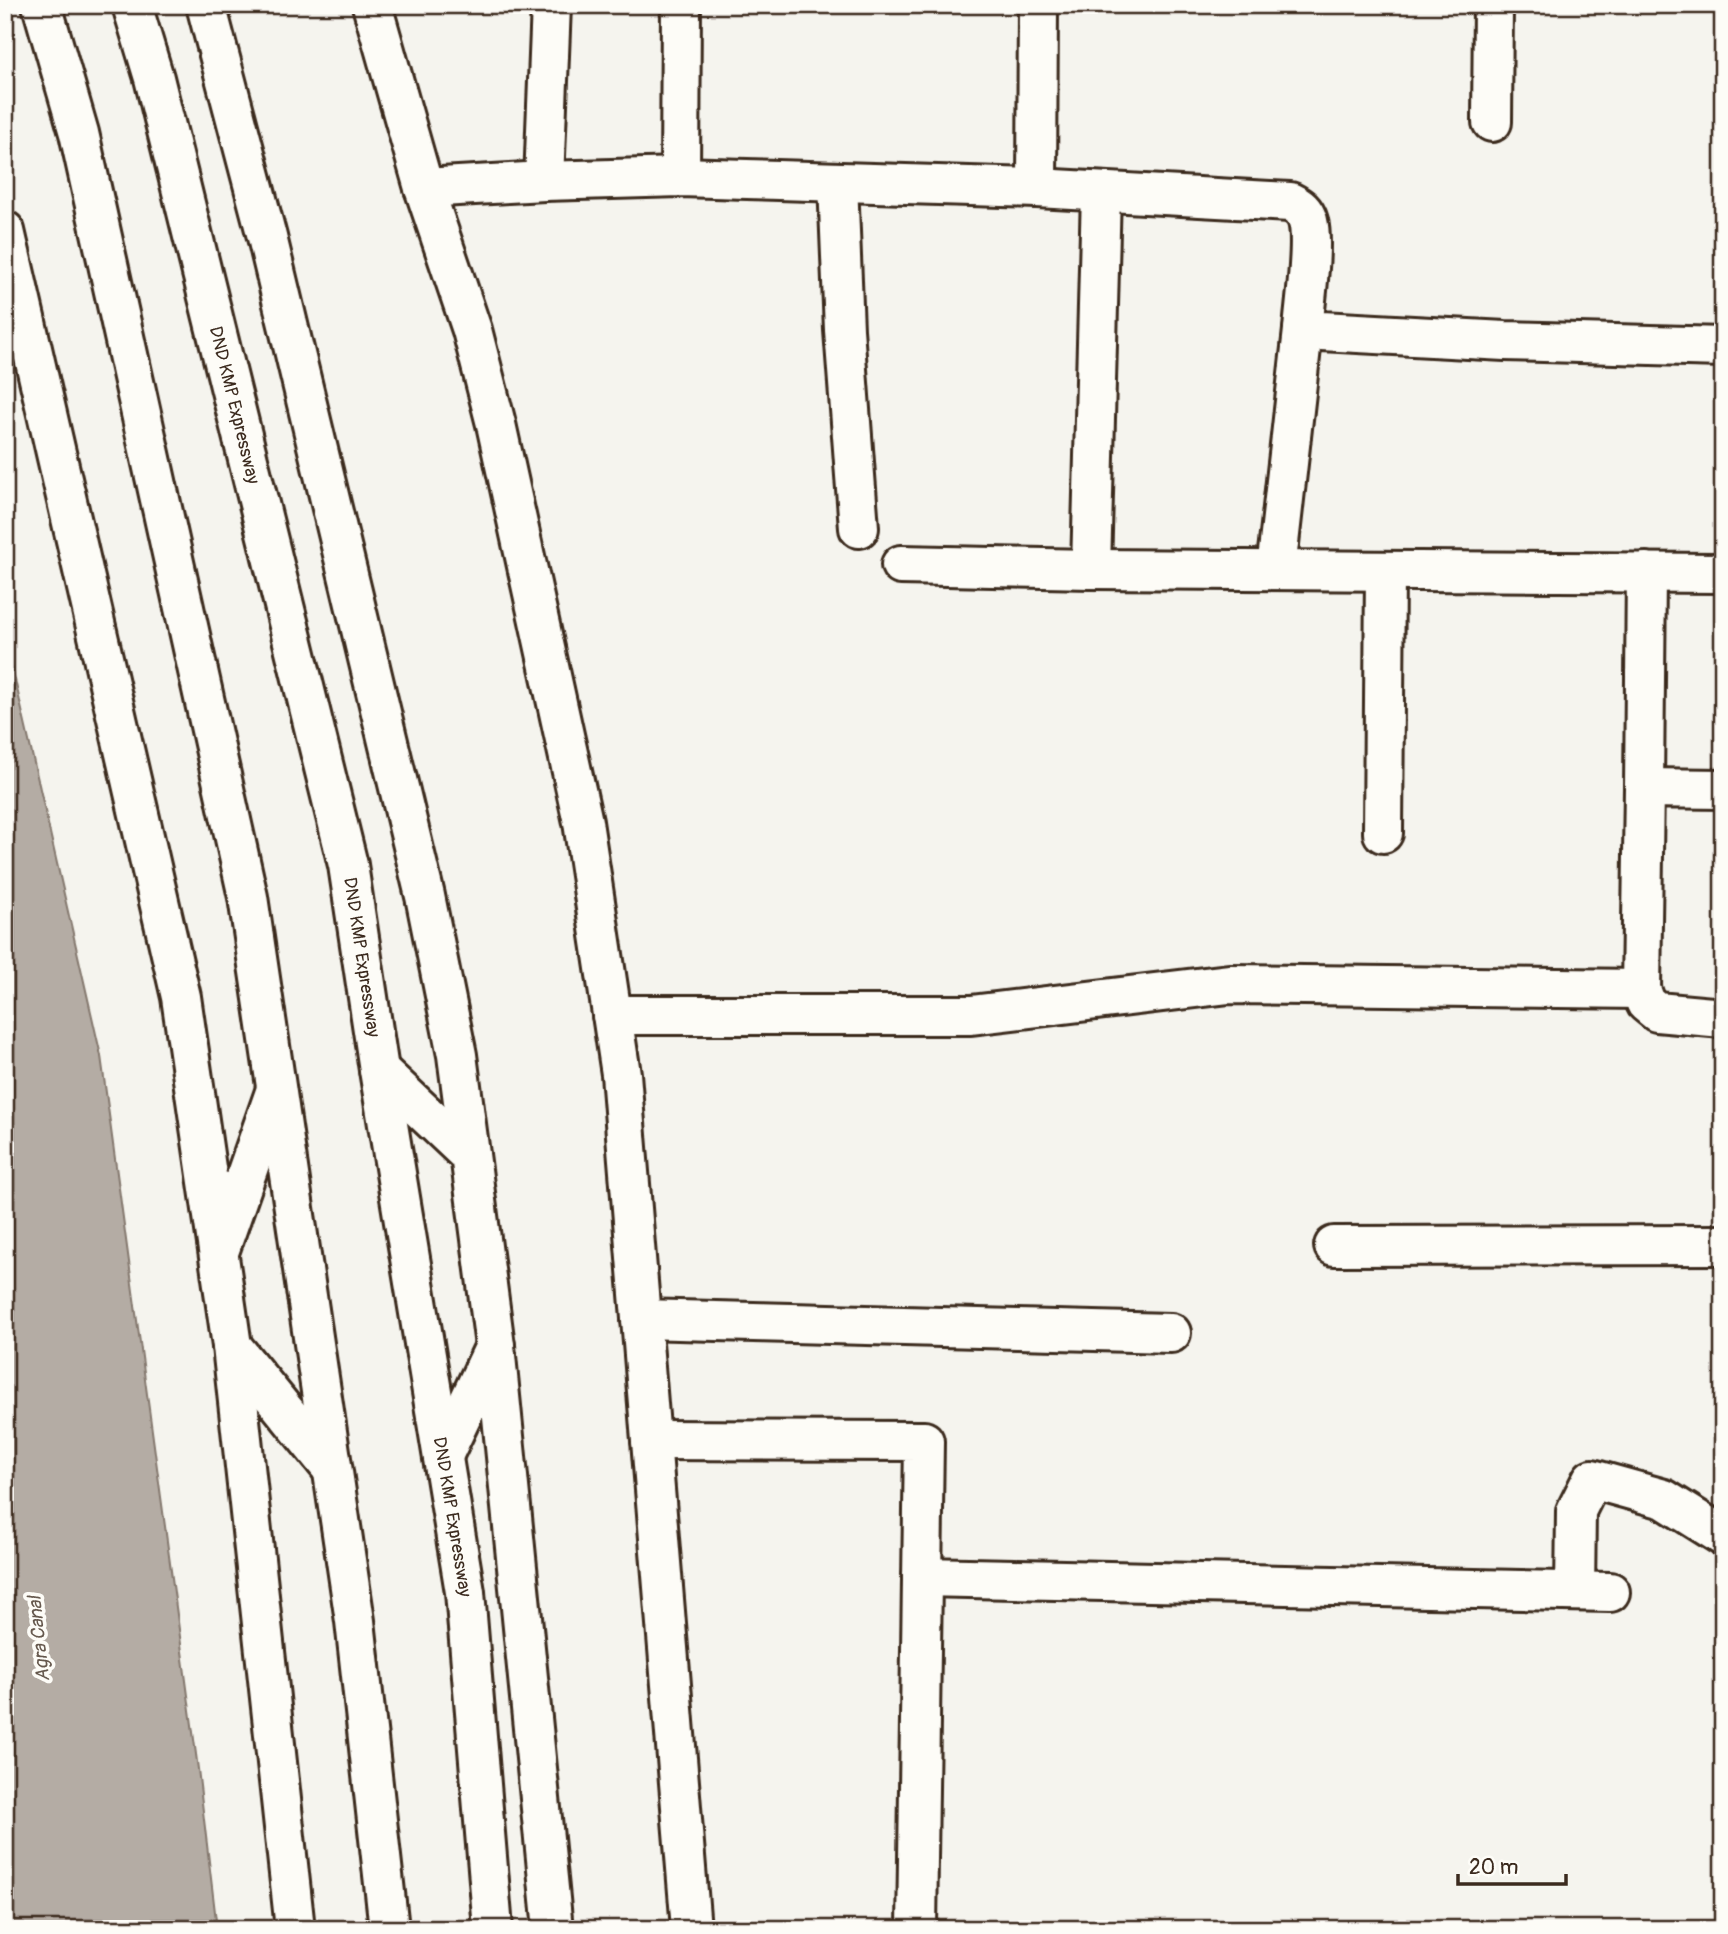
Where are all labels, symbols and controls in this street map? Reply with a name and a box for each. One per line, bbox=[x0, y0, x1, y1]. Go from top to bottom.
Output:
street label: DND KMP Expressway bbox=[204, 324, 265, 487]
street label: DND KMP Expressway bbox=[338, 876, 385, 1039]
street label: DND KMP Expressway bbox=[428, 1435, 476, 1598]
water label: Agra Canal bbox=[22, 1593, 55, 1683]
scale bar bbox=[1458, 1843, 1567, 1887]
text: 20 m bbox=[1469, 1854, 1518, 1881]

